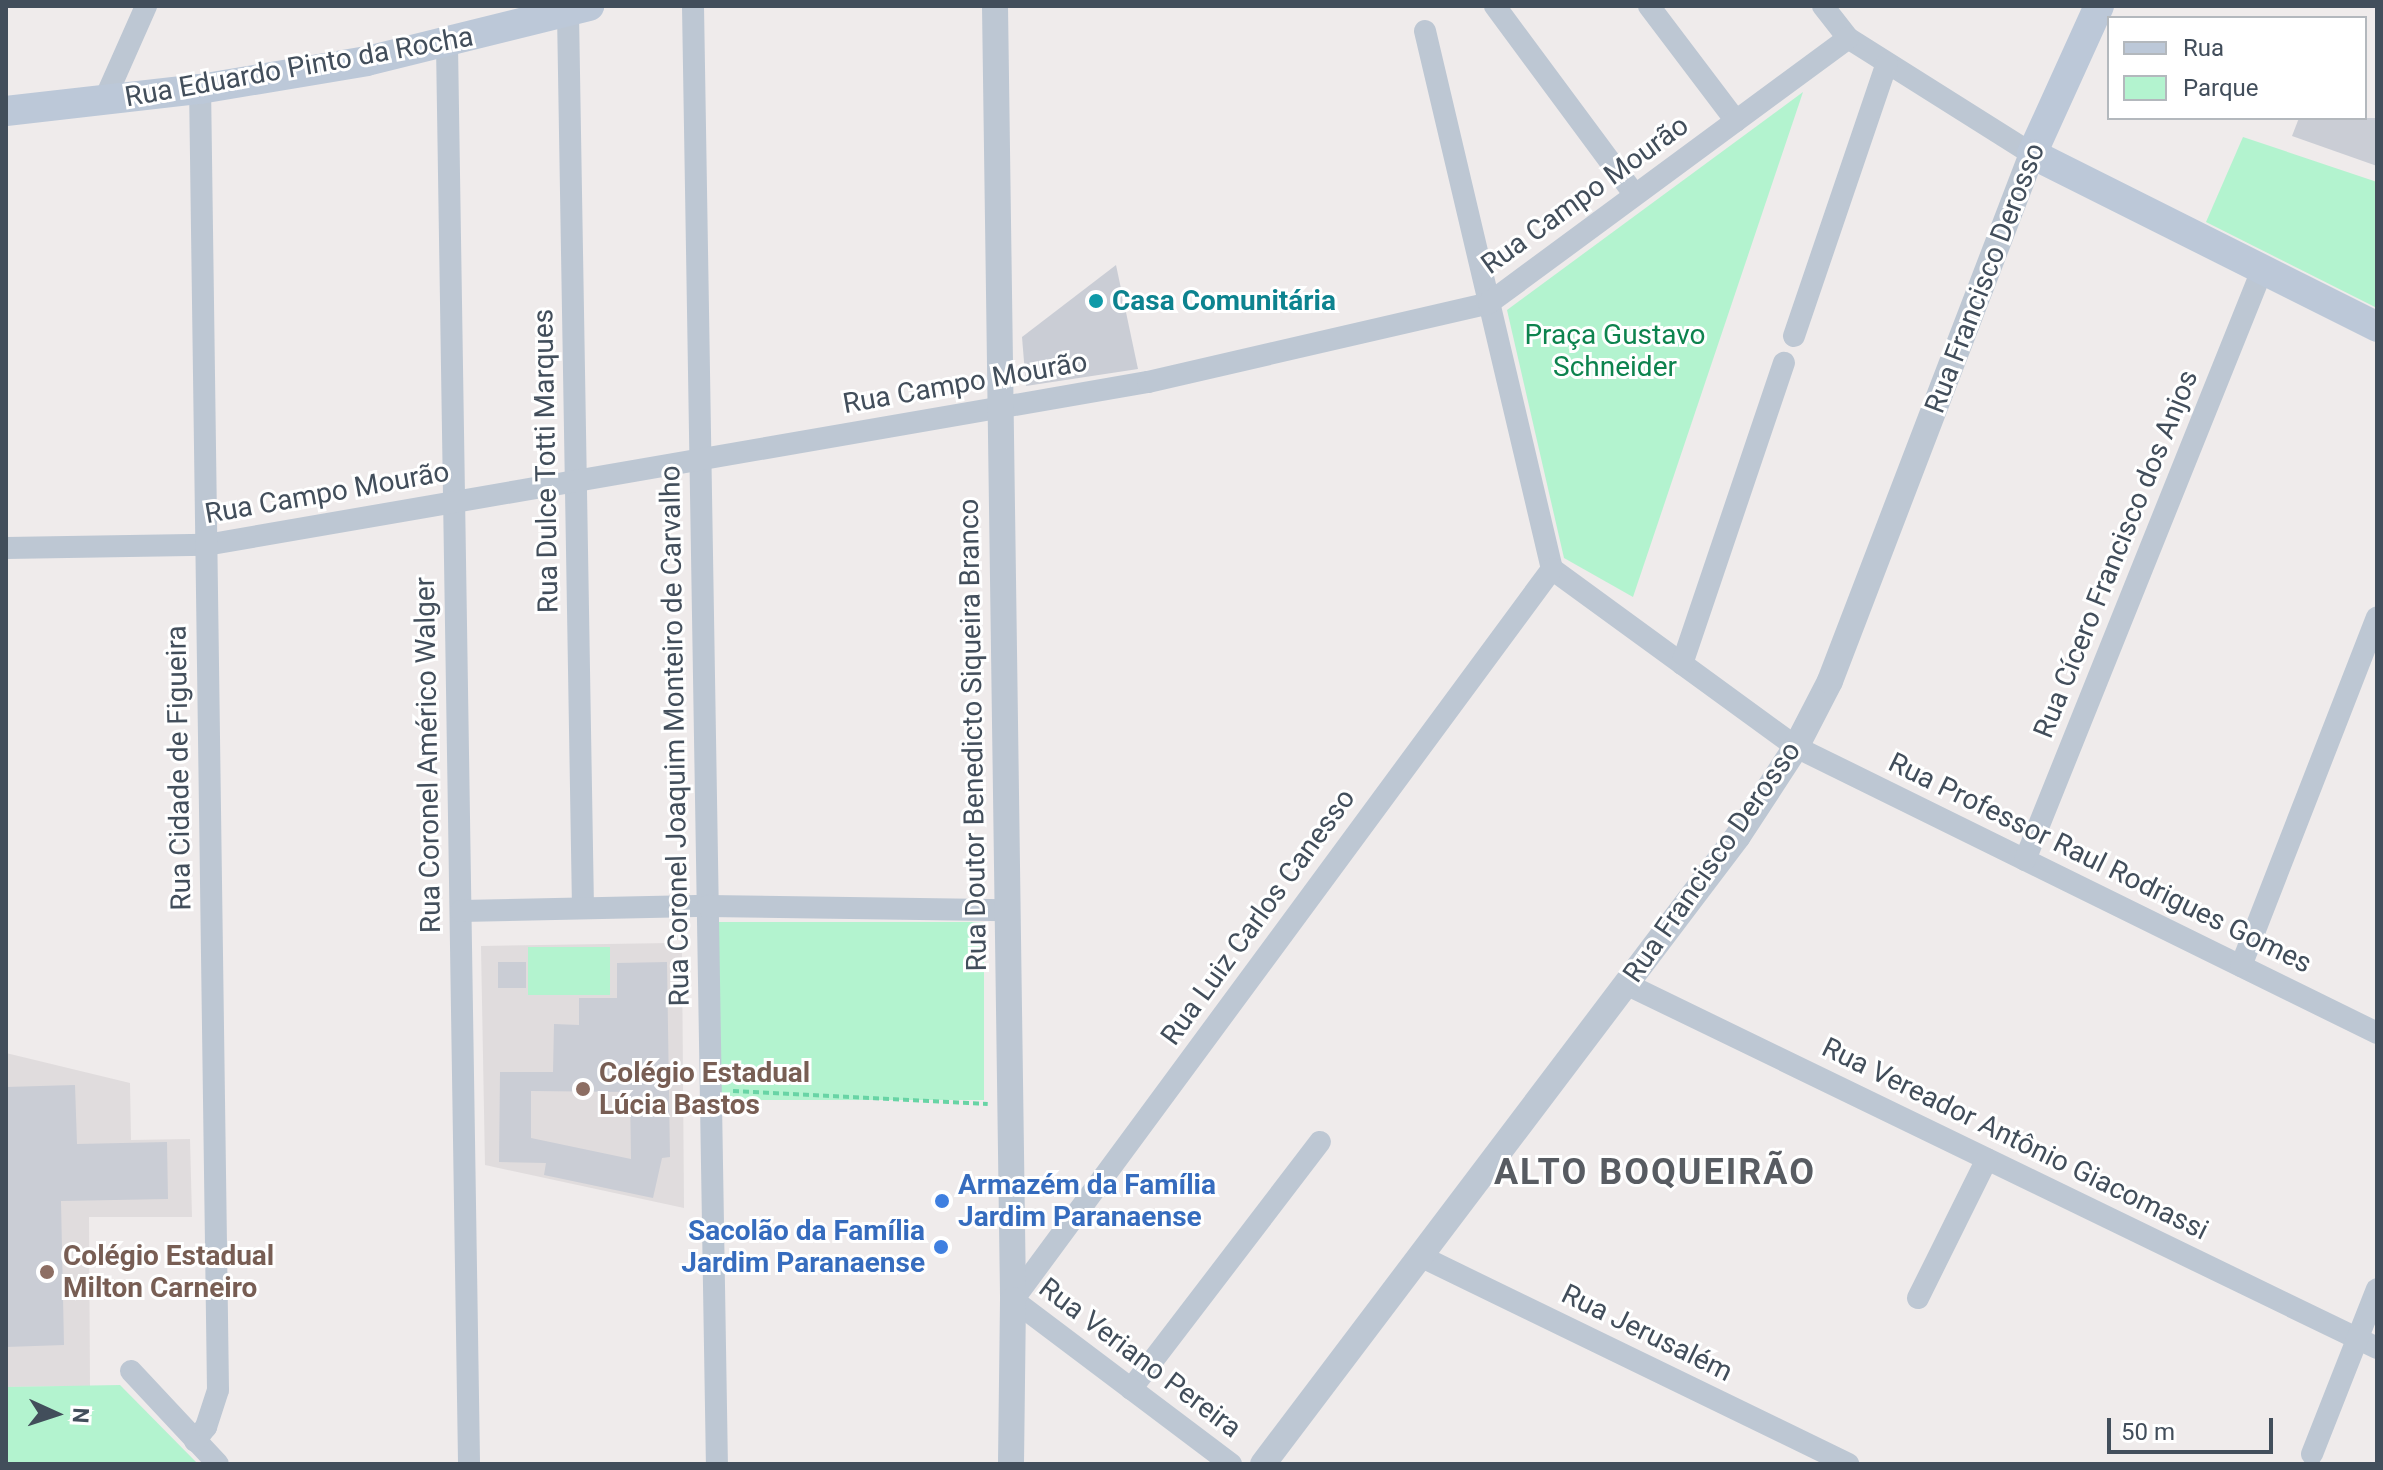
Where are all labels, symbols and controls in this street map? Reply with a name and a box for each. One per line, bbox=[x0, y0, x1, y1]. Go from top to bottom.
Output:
legend bbox=[2107, 16, 2367, 120]
street label: Rua Eduardo Pinto da Rocha bbox=[122, 20, 476, 114]
text: Rua bbox=[2183, 34, 2224, 62]
text: Parque bbox=[2183, 74, 2259, 102]
street label: Rua Campo Mourão bbox=[1475, 109, 1695, 281]
street label: Rua Francisco Derosso bbox=[1918, 138, 2052, 418]
place label: Casa Comunitária bbox=[1112, 284, 1336, 318]
marker: Casa Comunitária bbox=[1087, 292, 1105, 310]
street label: Rua Dulce Totti Marques bbox=[527, 308, 565, 614]
park label: Praça Gustavo Schneider bbox=[1524, 318, 1706, 384]
street label: Rua Campo Mourão bbox=[840, 345, 1090, 421]
street label: Rua Cícero Francisco dos Anjos bbox=[2027, 365, 2205, 743]
street label: Rua Campo Mourão bbox=[202, 455, 452, 531]
street label: Rua Coronel Joaquim Monteiro de Carvalho bbox=[653, 465, 697, 1007]
street label: Rua Doutor Benedicto Siqueira Branco bbox=[952, 498, 994, 972]
street label: Rua Coronel Américo Walger bbox=[408, 577, 448, 933]
street label: Rua Cidade de Figueira bbox=[160, 625, 198, 911]
street label: Rua Francisco Derosso bbox=[1616, 735, 1808, 989]
street label: Rua Professor Raul Rodrigues Gomes bbox=[1883, 746, 2317, 980]
street label: Rua Luiz Carlos Canesso bbox=[1154, 782, 1362, 1052]
street label: Rua Vereador Antônio Giacomassi bbox=[1816, 1031, 2214, 1247]
place label: Colégio Estadual Lúcia Bastos bbox=[599, 1056, 810, 1122]
marker: Colégio Estadual Lúcia Bastos bbox=[574, 1080, 592, 1098]
district label: ALTO BOQUEIRÃO bbox=[1494, 1151, 1816, 1195]
place label: Armazém da Família Jardim Paranaense bbox=[958, 1168, 1216, 1234]
marker: Armazém da Família Jardim Paranaense bbox=[933, 1192, 951, 1210]
place label: Sacolão da Família Jardim Paranaense bbox=[681, 1214, 925, 1280]
marker: Sacolão da Família Jardim Paranaense bbox=[932, 1238, 950, 1256]
place label: Colégio Estadual Milton Carneiro bbox=[63, 1239, 274, 1305]
marker: Colégio Estadual Milton Carneiro bbox=[38, 1263, 56, 1281]
street label: Rua Veriano Pereira bbox=[1032, 1271, 1248, 1445]
street label: Rua Jerusalém bbox=[1556, 1277, 1738, 1389]
north arrow bbox=[16, 1374, 96, 1454]
scale bar bbox=[2111, 1402, 2277, 1452]
text: N bbox=[68, 1407, 93, 1424]
text: 50 m bbox=[2121, 1418, 2175, 1446]

